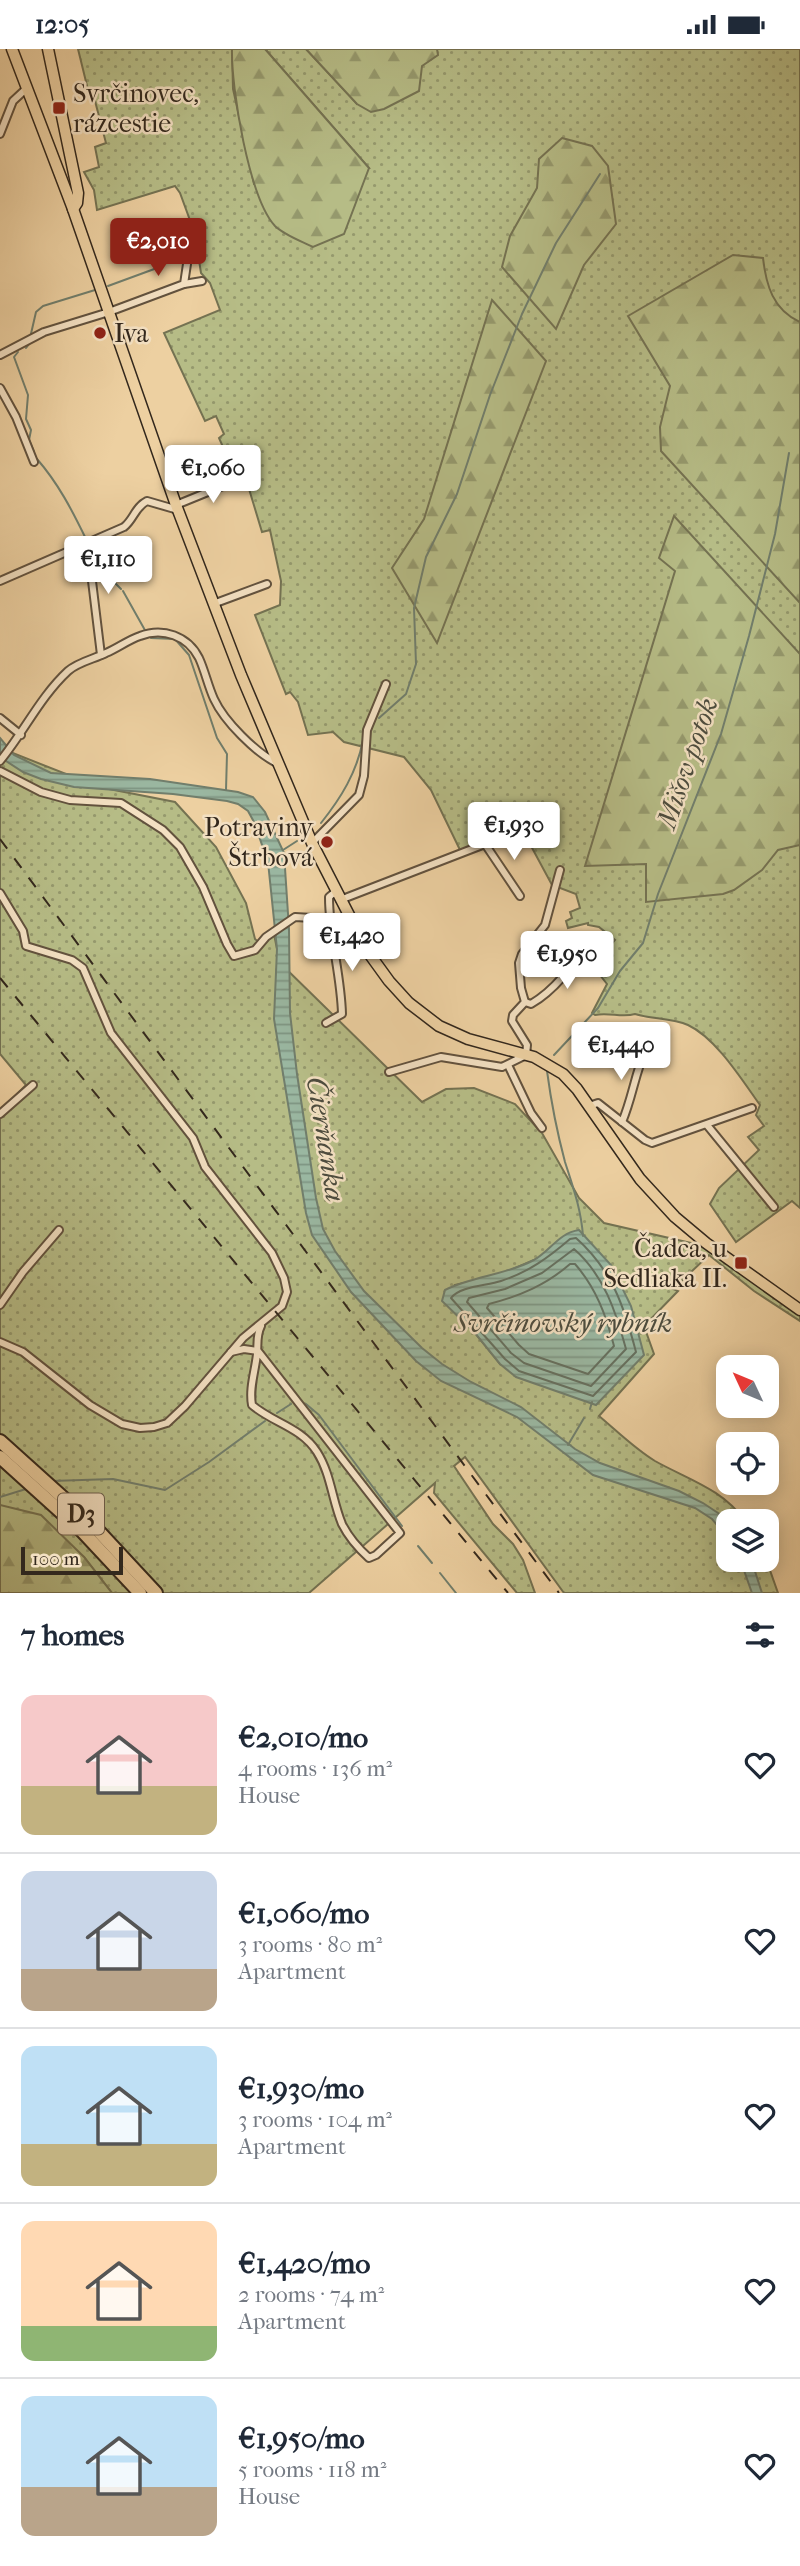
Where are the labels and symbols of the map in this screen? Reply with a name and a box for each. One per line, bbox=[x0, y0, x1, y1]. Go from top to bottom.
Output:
place label: Svrčinovec, rázcestie bbox=[73, 78, 199, 139]
marker: Svrčinovec, rázcestie bbox=[51, 100, 67, 116]
pin: €2,010 bbox=[101, 219, 215, 278]
place label: Iva bbox=[114, 318, 149, 349]
marker: Iva bbox=[92, 325, 108, 341]
pin: €1,060 bbox=[156, 445, 270, 505]
pin: €1,110 bbox=[51, 537, 165, 596]
water label: Mišov potok bbox=[649, 693, 725, 834]
pin: €1,930 bbox=[457, 803, 571, 862]
place label: Potraviny Štrbová bbox=[204, 812, 314, 873]
marker: Potraviny Štrbová bbox=[319, 834, 335, 850]
pin: €1,420 bbox=[295, 913, 409, 973]
pin: €1,950 bbox=[510, 932, 624, 991]
pin: €1,440 bbox=[564, 1023, 678, 1082]
water label: Čierňanka bbox=[300, 1074, 353, 1204]
place label: Čadca, u Sedliaka II. bbox=[603, 1231, 727, 1294]
marker: Čadca, u Sedliaka II. bbox=[733, 1255, 749, 1271]
water label: Svrčinovský rybník bbox=[453, 1306, 672, 1339]
north arrow bbox=[716, 1355, 779, 1417]
road number: D3 bbox=[58, 1493, 104, 1534]
scale bar bbox=[21, 1544, 122, 1576]

